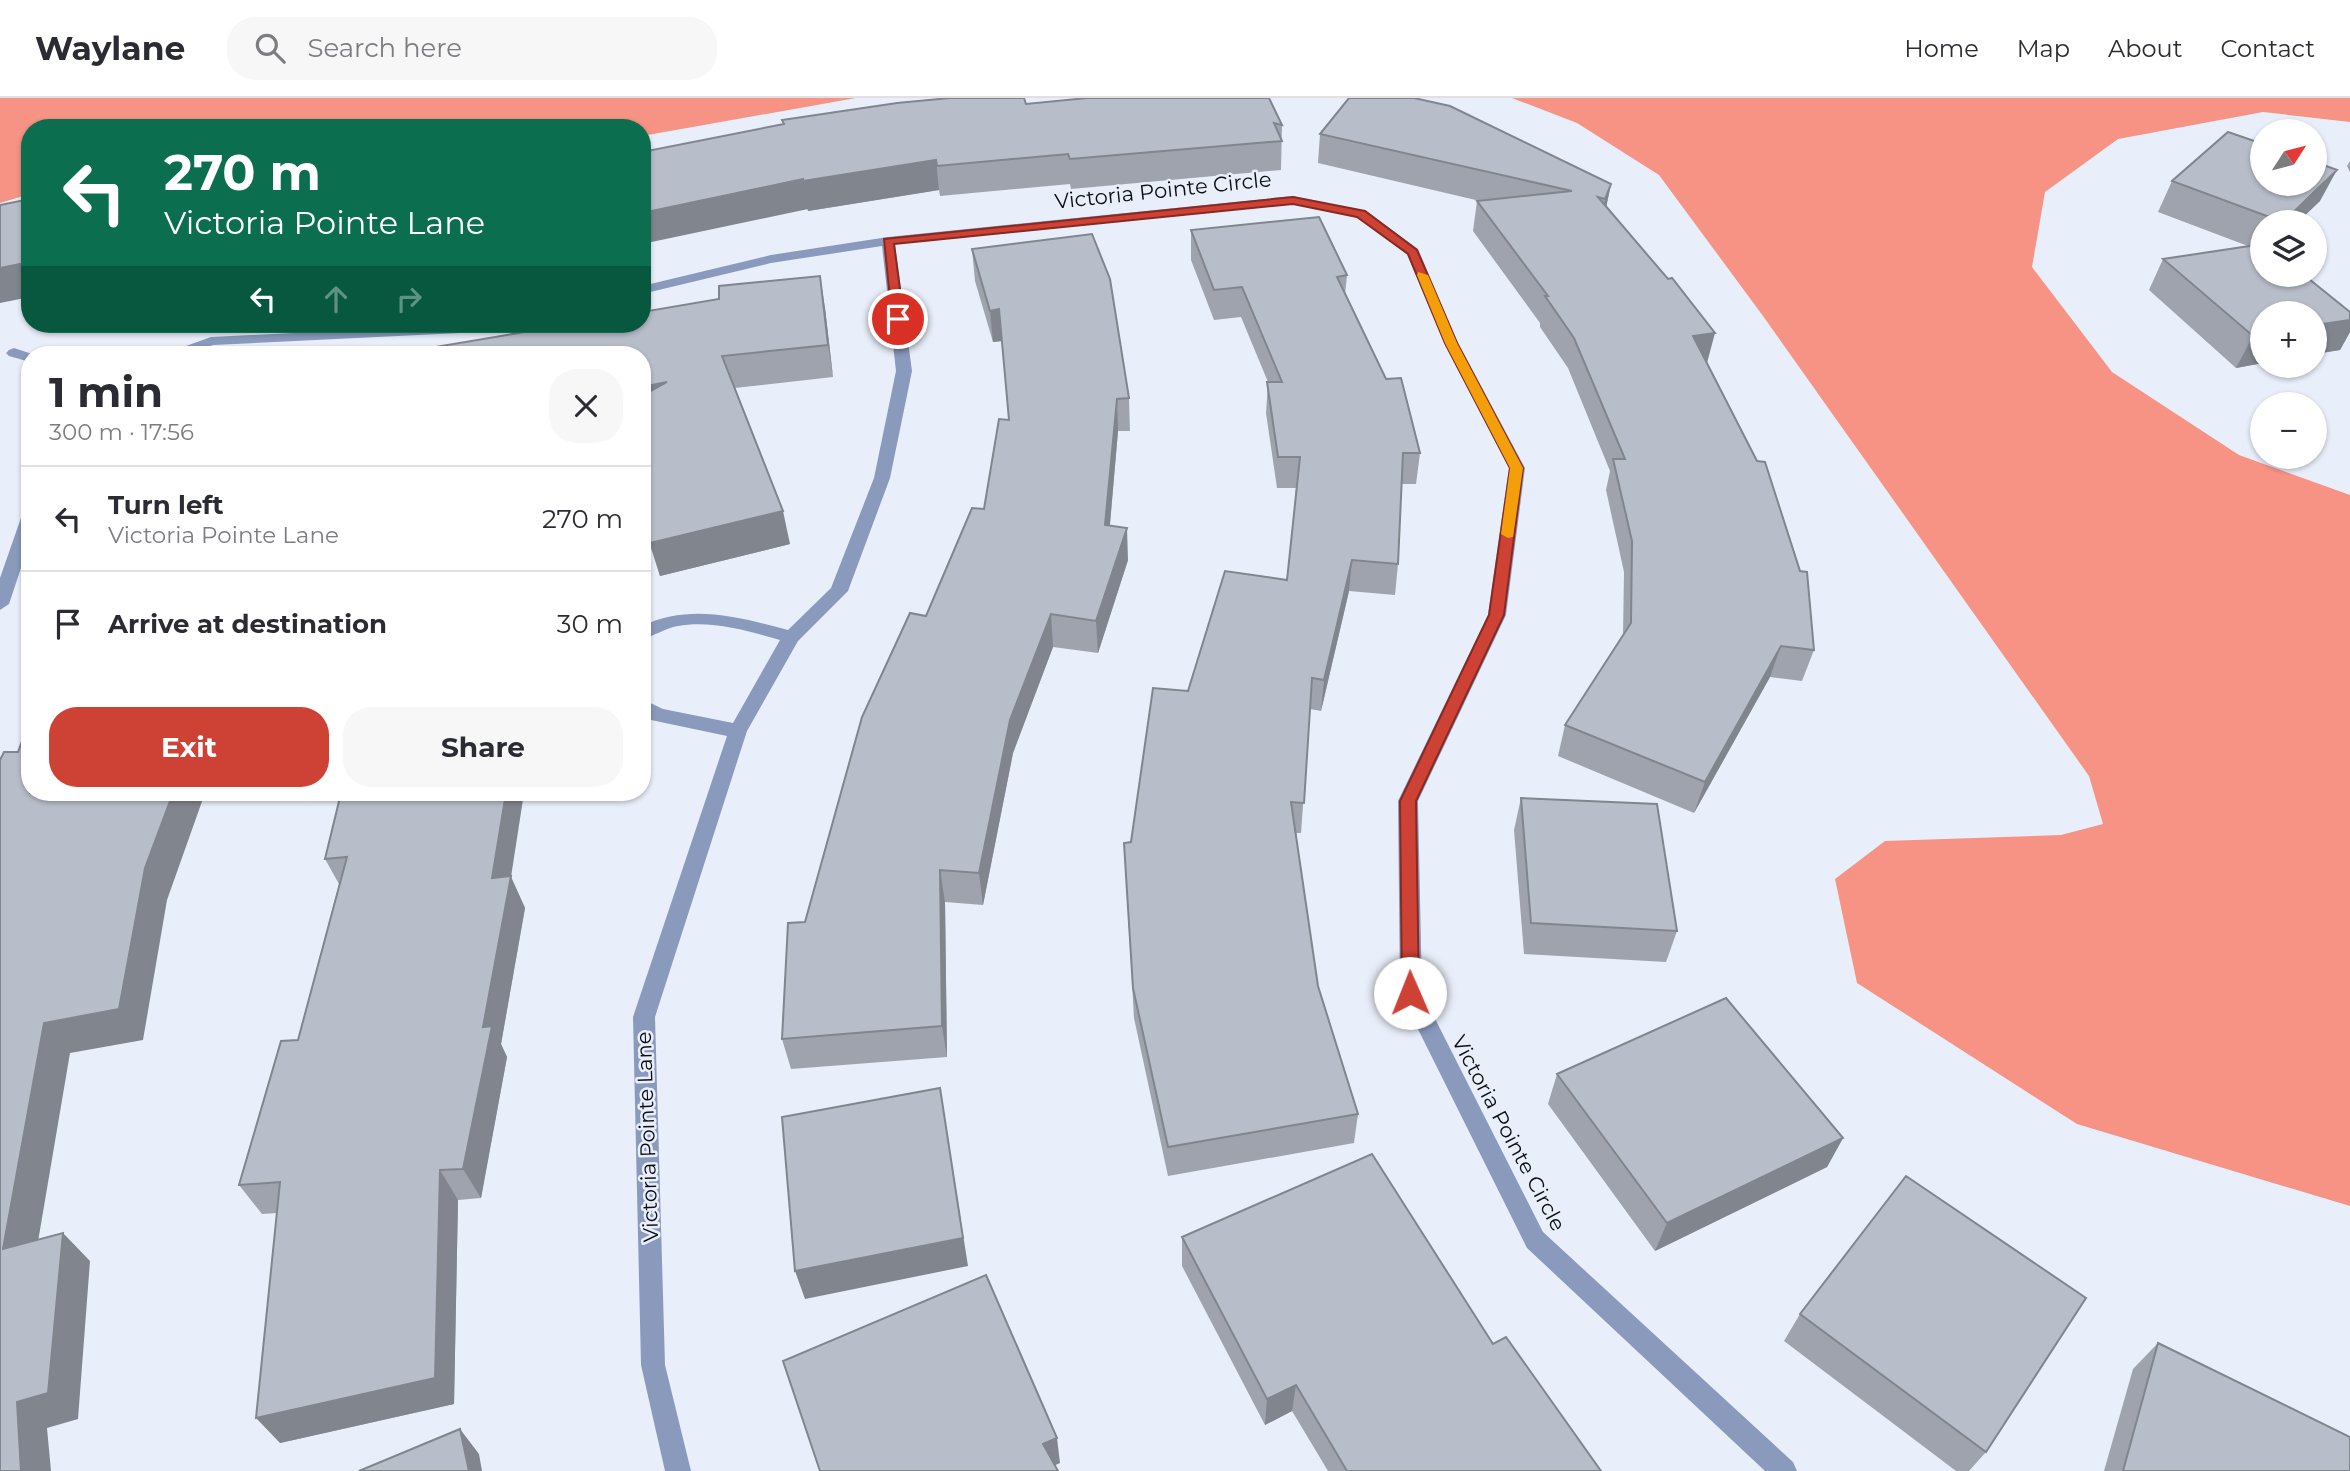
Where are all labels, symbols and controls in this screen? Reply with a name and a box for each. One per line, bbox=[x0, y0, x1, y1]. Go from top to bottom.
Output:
search box bbox=[227, 17, 717, 80]
text: Waylane bbox=[35, 28, 185, 68]
icon: search bbox=[251, 29, 289, 67]
text: Search here bbox=[307, 32, 462, 64]
text: Home bbox=[1904, 34, 1979, 63]
text: Map bbox=[2017, 34, 2070, 63]
text: About bbox=[2108, 34, 2182, 63]
text: Contact bbox=[2220, 34, 2315, 63]
north arrow bbox=[2250, 119, 2328, 196]
map controls bbox=[2250, 119, 2327, 469]
text: 270 m bbox=[164, 143, 321, 202]
icon: left bbox=[49, 147, 140, 238]
street label: Victoria Pointe Circle bbox=[1053, 166, 1273, 214]
text: Victoria Pointe Lane bbox=[164, 203, 485, 242]
button: layers bbox=[2250, 210, 2327, 287]
icon: left bbox=[244, 280, 282, 318]
icon: ahead bbox=[317, 280, 355, 318]
icon: right bbox=[390, 280, 428, 318]
pin bbox=[868, 289, 928, 349]
icon: arrive bbox=[879, 300, 917, 338]
button: + bbox=[2250, 301, 2327, 378]
text: 1 min bbox=[49, 366, 163, 418]
button: close bbox=[549, 369, 623, 443]
button: − bbox=[2250, 392, 2327, 469]
text: 300 m · 17:56 bbox=[49, 418, 194, 446]
text: Turn left bbox=[108, 489, 224, 521]
icon: left bbox=[49, 500, 87, 538]
text: 270 m bbox=[542, 503, 623, 535]
text: Victoria Pointe Lane bbox=[108, 521, 339, 549]
icon: arrive bbox=[49, 605, 87, 643]
text: Arrive at destination bbox=[108, 608, 387, 640]
text: 30 m bbox=[557, 608, 623, 640]
button: Exit bbox=[49, 707, 329, 787]
button: Share bbox=[343, 707, 623, 787]
position arrow bbox=[1373, 956, 1447, 1030]
street label: Victoria Pointe Lane bbox=[631, 1031, 663, 1243]
street label: Victoria Pointe Circle bbox=[1447, 1031, 1571, 1235]

